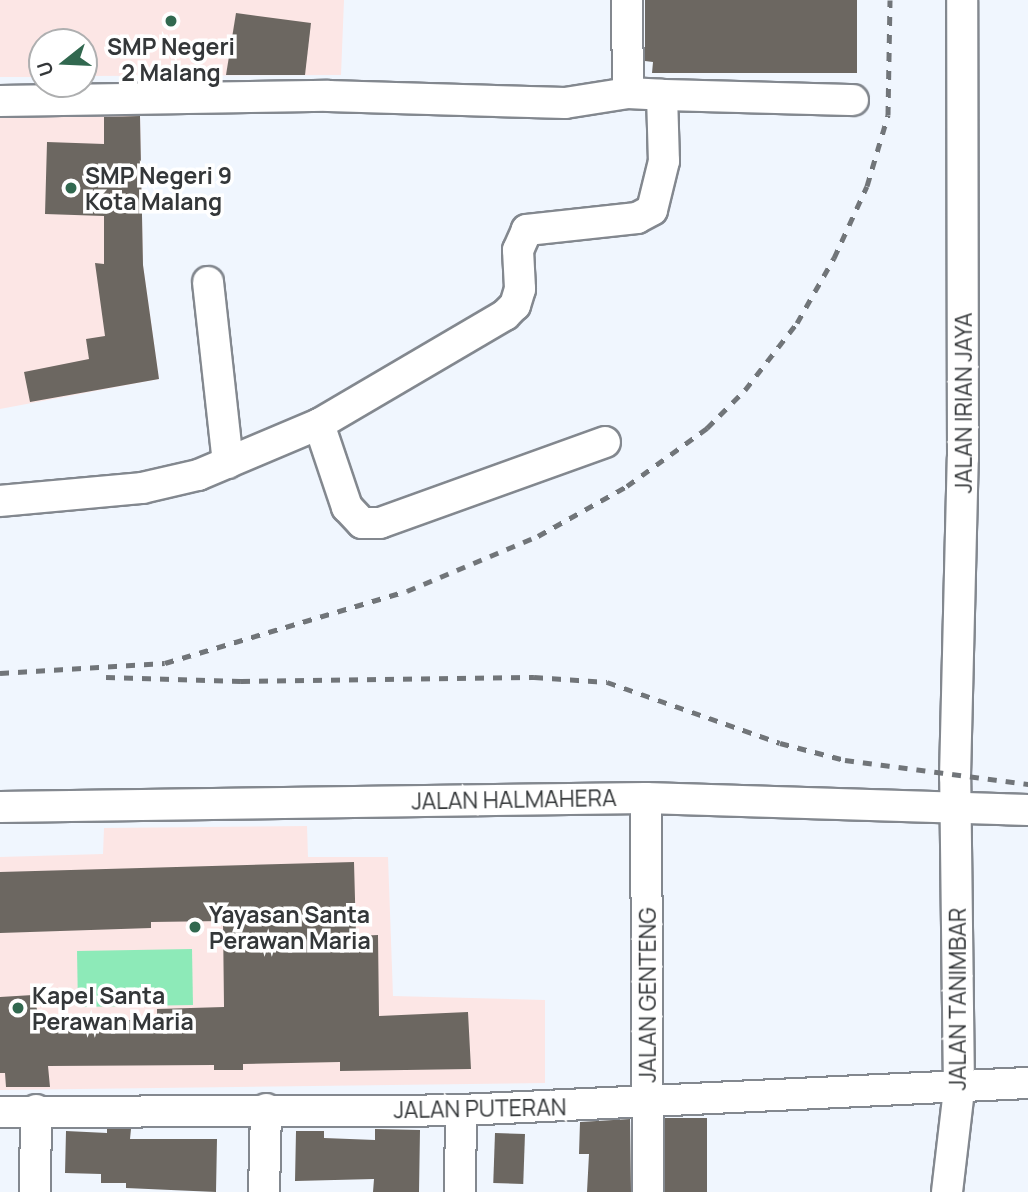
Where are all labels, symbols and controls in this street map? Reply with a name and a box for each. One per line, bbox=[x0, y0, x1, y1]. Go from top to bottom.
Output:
marker: SMP Negeri 2 Malang bbox=[163, 13, 179, 29]
north arrow bbox=[28, 28, 98, 98]
place label: SMP Negeri 2 Malang bbox=[107, 32, 235, 86]
text: U bbox=[30, 58, 59, 79]
place label: SMP Negeri 9 Kota Malang bbox=[85, 161, 232, 215]
marker: SMP Negeri 9 Kota Malang bbox=[63, 180, 79, 196]
street label: JALAN IRIAN JAYA bbox=[949, 313, 977, 493]
street label: JALAN HALMAHERA bbox=[411, 783, 617, 815]
place label: Yayasan Santa Perawan Maria bbox=[209, 900, 371, 954]
street label: JALAN GENTENG bbox=[633, 907, 661, 1083]
street label: JALAN TANIMBAR bbox=[943, 908, 971, 1090]
marker: Yayasan Santa Perawan Maria bbox=[187, 919, 203, 935]
place label: Kapel Santa Perawan Maria bbox=[32, 981, 194, 1035]
marker: Kapel Santa Perawan Maria bbox=[10, 1000, 26, 1016]
street label: JALAN PUTERAN bbox=[393, 1093, 567, 1123]

